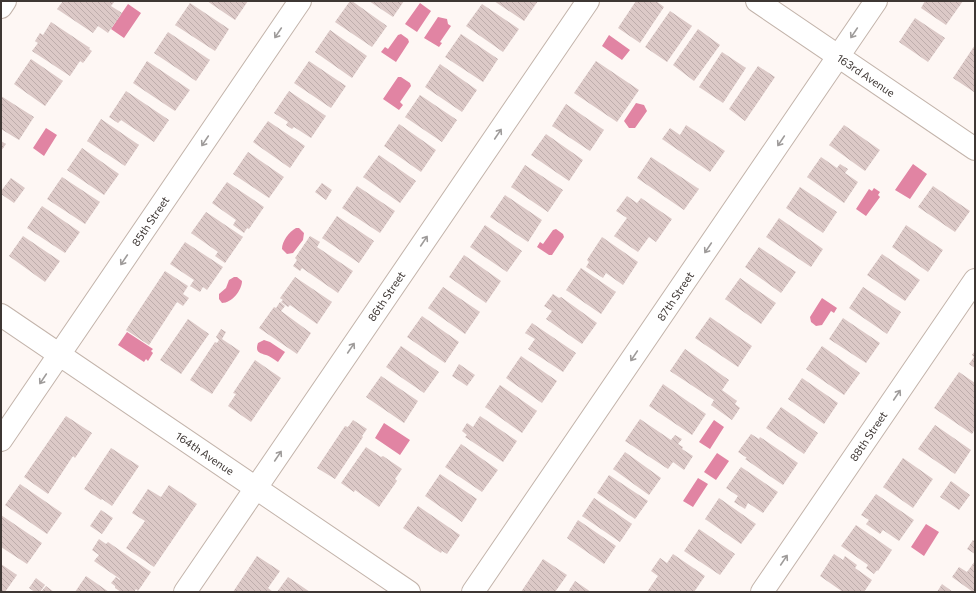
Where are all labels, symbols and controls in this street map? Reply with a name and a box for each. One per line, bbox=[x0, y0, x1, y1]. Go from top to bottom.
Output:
one-way arrow bbox=[274, 27, 282, 38]
one-way arrow bbox=[850, 27, 858, 38]
street label: 163rd Avenue bbox=[835, 51, 898, 99]
one-way arrow bbox=[494, 128, 502, 139]
one-way arrow bbox=[201, 135, 209, 146]
one-way arrow bbox=[777, 135, 785, 146]
street label: 85th Street bbox=[129, 193, 172, 248]
one-way arrow bbox=[420, 236, 428, 247]
one-way arrow bbox=[704, 242, 712, 253]
one-way arrow bbox=[120, 254, 128, 265]
street label: 86th Street bbox=[365, 268, 408, 323]
street label: 87th Street bbox=[654, 269, 696, 323]
one-way arrow bbox=[347, 343, 355, 354]
one-way arrow bbox=[630, 350, 639, 361]
one-way arrow bbox=[39, 373, 47, 384]
one-way arrow bbox=[892, 389, 901, 400]
street label: 88th Street bbox=[847, 408, 890, 463]
street label: 164th Avenue bbox=[173, 429, 237, 477]
one-way arrow bbox=[274, 450, 282, 461]
one-way arrow bbox=[780, 555, 788, 566]

